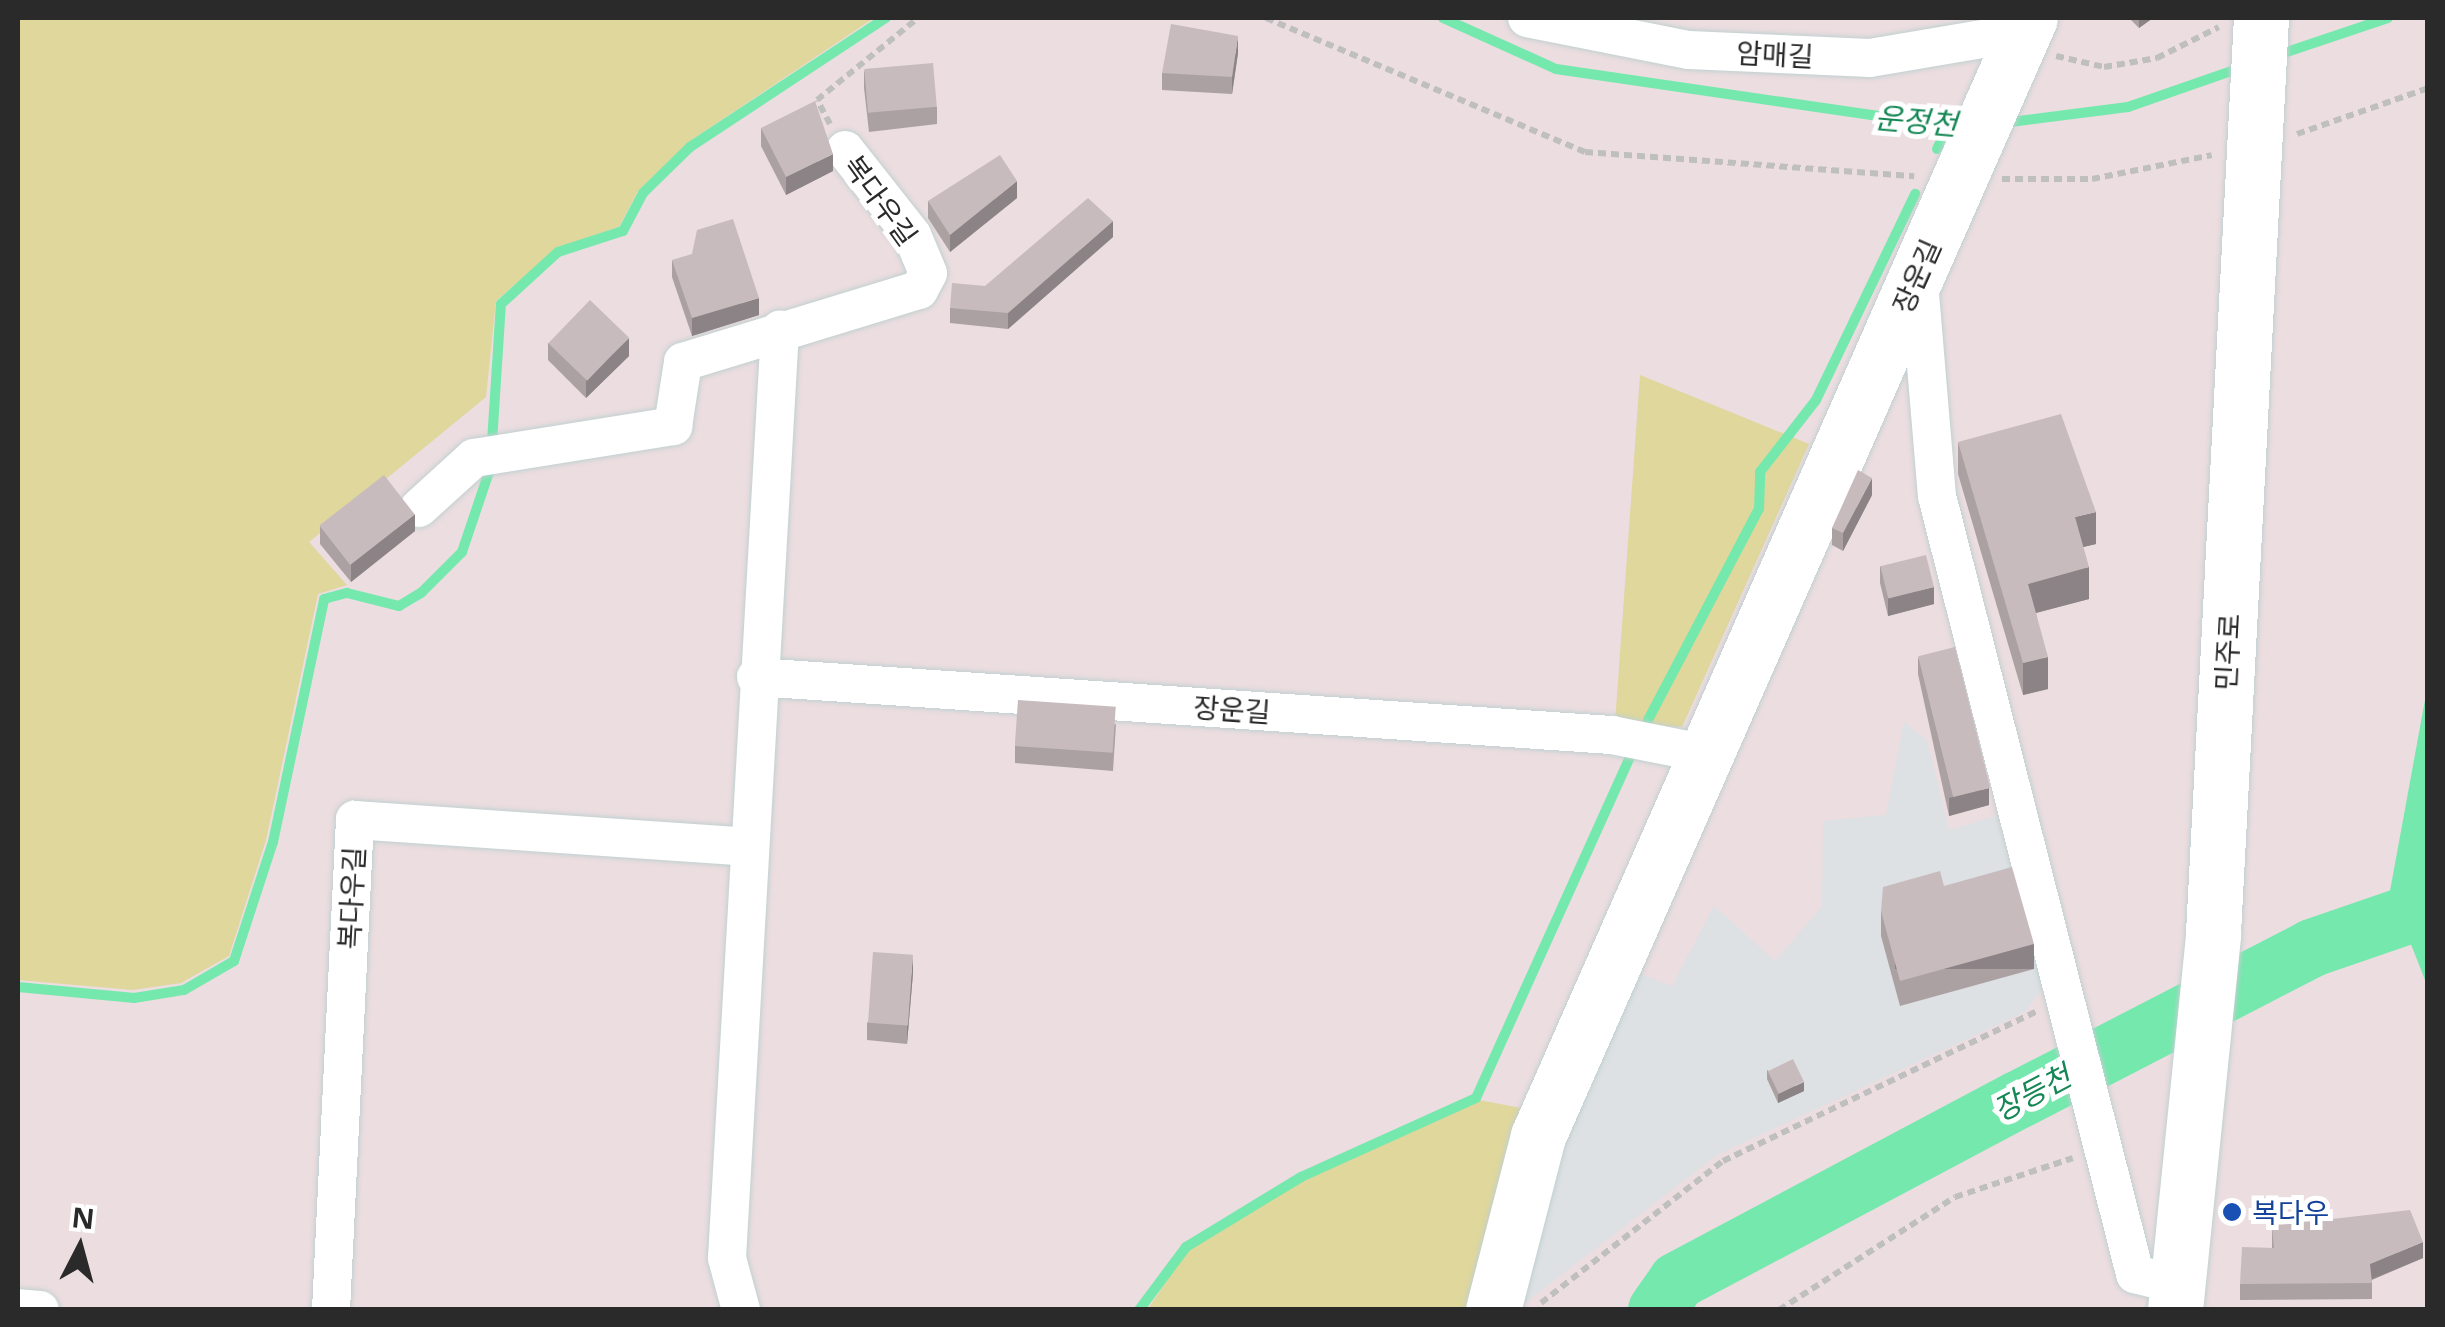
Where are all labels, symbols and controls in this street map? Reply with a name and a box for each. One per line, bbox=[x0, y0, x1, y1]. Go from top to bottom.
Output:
street label: 암매길 bbox=[1736, 35, 1814, 73]
water label: 운정천 bbox=[1873, 99, 1959, 143]
street label: 복다우길 bbox=[837, 148, 925, 252]
street label: 장운길 bbox=[1885, 234, 1947, 318]
street label: 민주로 bbox=[2208, 613, 2246, 691]
street label: 장운길 bbox=[1192, 690, 1272, 728]
street label: 복다우길 bbox=[332, 846, 370, 950]
water label: 장등천 bbox=[1987, 1058, 2077, 1128]
place label: 복다우 bbox=[2252, 1195, 2329, 1229]
north arrow bbox=[30, 1197, 130, 1297]
text: N bbox=[70, 1197, 96, 1237]
marker: 복다우 bbox=[2221, 1201, 2243, 1223]

